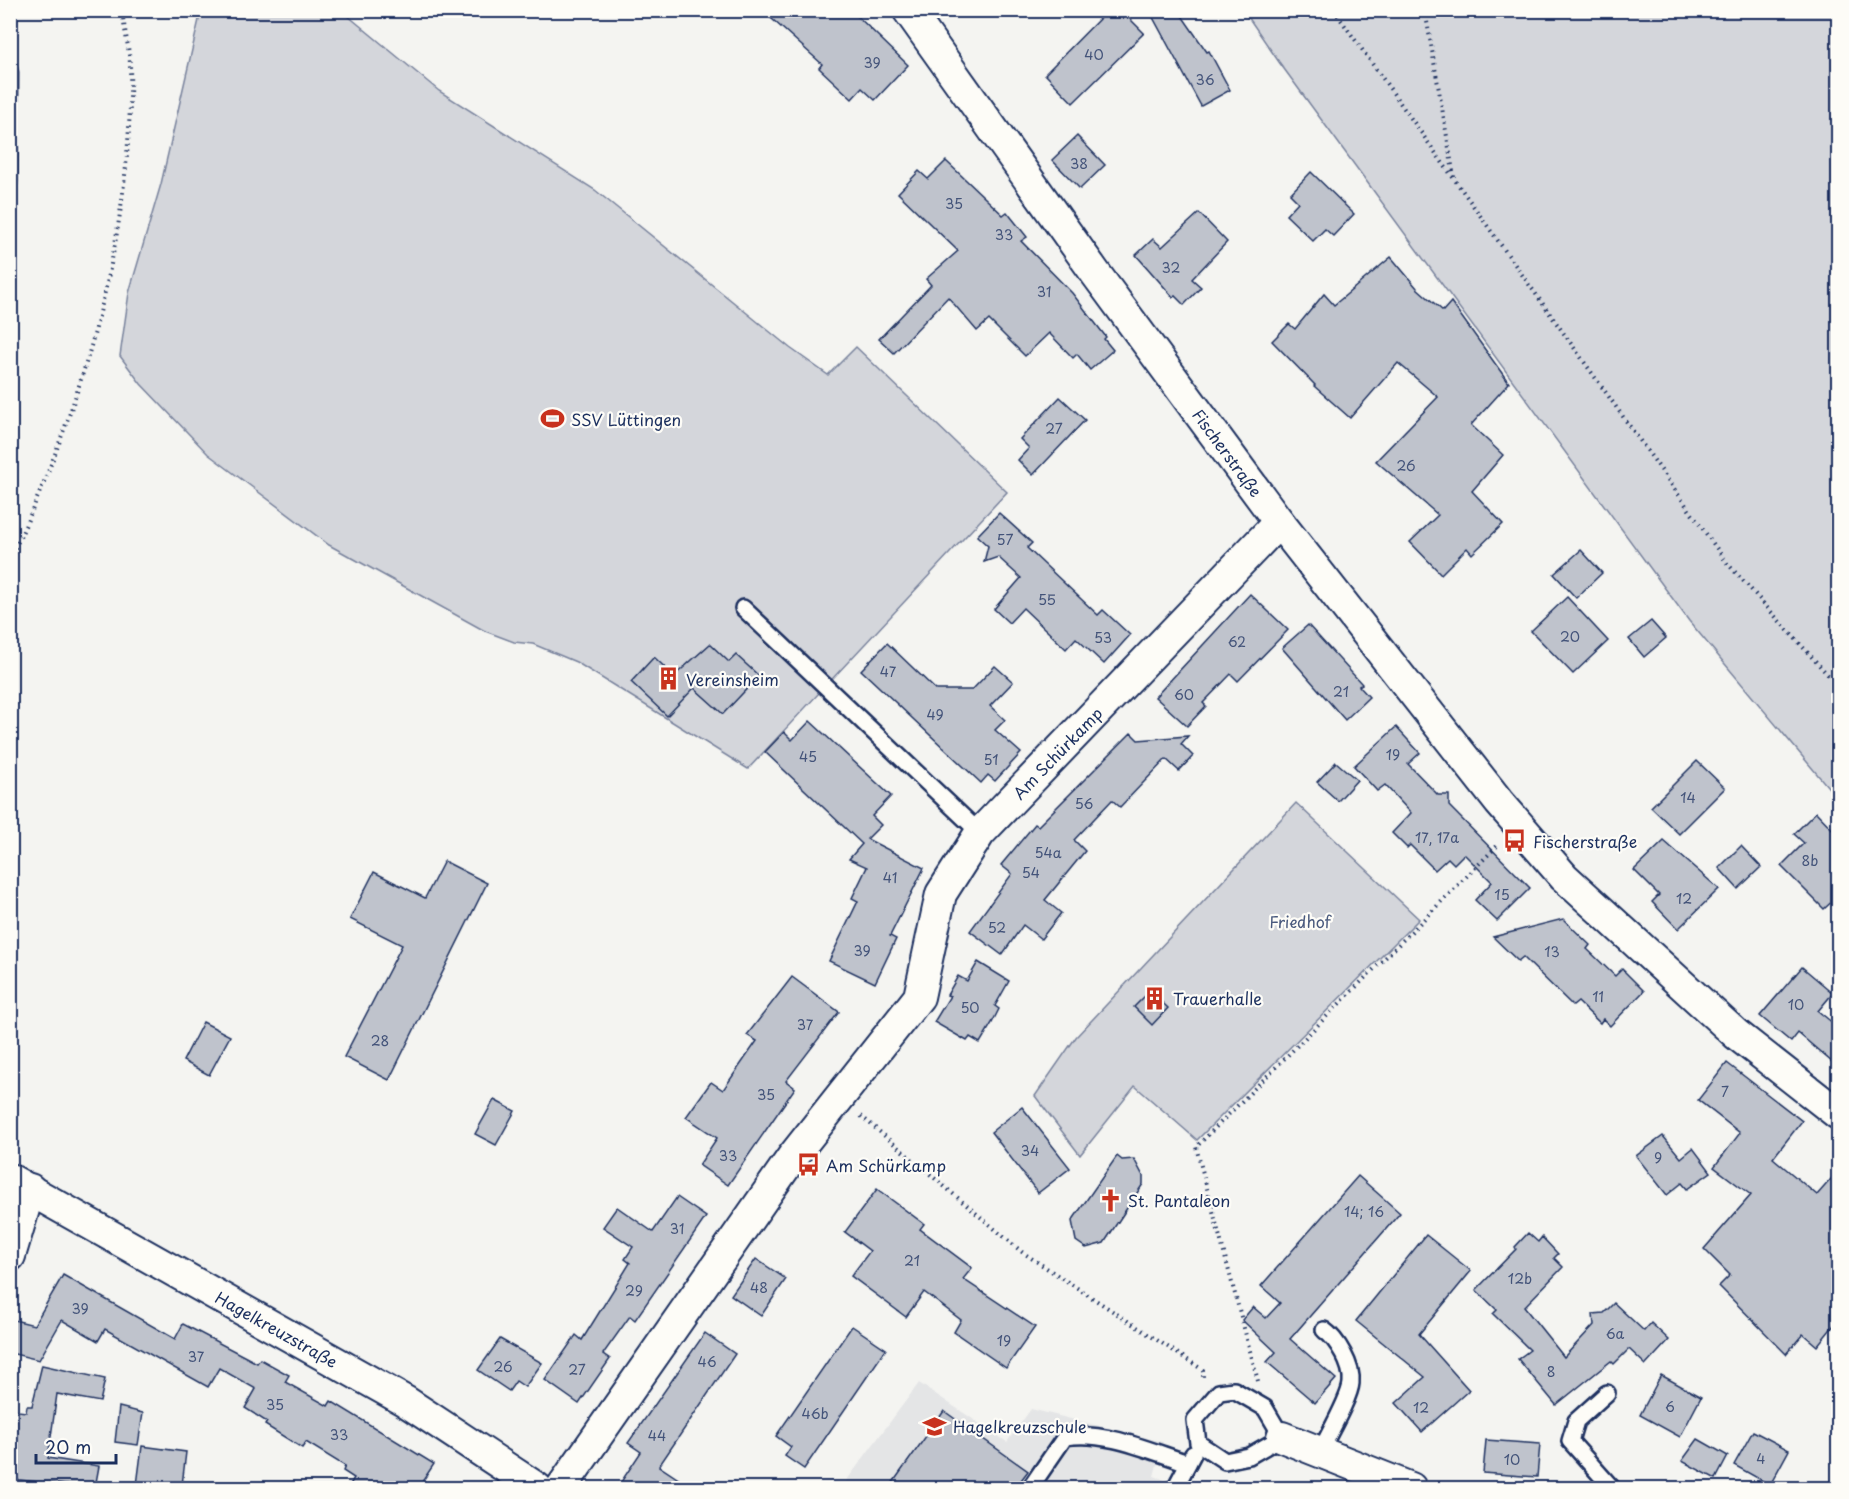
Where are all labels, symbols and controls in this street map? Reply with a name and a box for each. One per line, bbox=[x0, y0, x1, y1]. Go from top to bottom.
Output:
house number: 40 bbox=[1084, 44, 1104, 65]
house number: 39 bbox=[863, 52, 881, 73]
house number: 36 bbox=[1195, 69, 1215, 90]
house number: 38 bbox=[1070, 153, 1088, 174]
house number: 35 bbox=[945, 193, 963, 214]
house number: 33 bbox=[995, 224, 1013, 245]
house number: 32 bbox=[1162, 257, 1180, 278]
house number: 31 bbox=[1037, 281, 1051, 302]
street label: Fischerstraße bbox=[1187, 403, 1268, 502]
sports icon: SSV Lüttingen bbox=[540, 406, 566, 432]
place label: SSV Lüttingen bbox=[571, 407, 681, 431]
house number: 27 bbox=[1045, 418, 1063, 439]
house number: 26 bbox=[1396, 455, 1416, 476]
house number: 57 bbox=[997, 529, 1013, 550]
house number: 55 bbox=[1038, 589, 1056, 610]
house number: 20 bbox=[1560, 626, 1580, 647]
house number: 53 bbox=[1094, 627, 1112, 648]
house number: 62 bbox=[1228, 631, 1246, 652]
house number: 47 bbox=[880, 661, 897, 682]
building icon: Vereinsheim bbox=[655, 666, 681, 692]
place label: Vereinsheim bbox=[686, 667, 779, 691]
house number: 21 bbox=[1333, 681, 1349, 702]
house number: 60 bbox=[1174, 684, 1194, 705]
street label: Am Schürkamp bbox=[1007, 701, 1108, 804]
house number: 49 bbox=[926, 704, 944, 725]
house number: 19 bbox=[1386, 744, 1400, 765]
house number: 45 bbox=[799, 746, 817, 767]
house number: 51 bbox=[984, 749, 998, 770]
house number: 14 bbox=[1680, 787, 1696, 808]
house number: 56 bbox=[1075, 793, 1094, 814]
house number: 17, 17a bbox=[1415, 827, 1459, 848]
bus stop icon: Fischerstraße bbox=[1502, 828, 1528, 854]
place label: Fischerstraße bbox=[1533, 829, 1637, 853]
house number: 54a bbox=[1034, 842, 1062, 863]
house number: 8b bbox=[1802, 850, 1818, 871]
house number: 54 bbox=[1022, 862, 1040, 883]
house number: 41 bbox=[883, 867, 897, 888]
house number: 15 bbox=[1494, 884, 1510, 905]
house number: 12 bbox=[1676, 888, 1692, 909]
park label: Friedhof bbox=[1269, 909, 1333, 933]
house number: 52 bbox=[988, 917, 1006, 938]
house number: 39 bbox=[853, 940, 871, 961]
house number: 13 bbox=[1544, 941, 1560, 962]
building icon: Trauerhalle bbox=[1142, 985, 1168, 1011]
place label: Trauerhalle bbox=[1173, 986, 1262, 1010]
house number: 11 bbox=[1592, 986, 1604, 1007]
house number: 10 bbox=[1788, 994, 1804, 1015]
house number: 50 bbox=[960, 997, 980, 1018]
house number: 37 bbox=[797, 1014, 814, 1035]
house number: 28 bbox=[371, 1030, 389, 1051]
house number: 7 bbox=[1721, 1081, 1729, 1102]
house number: 35 bbox=[757, 1084, 775, 1105]
house number: 34 bbox=[1021, 1140, 1039, 1161]
house number: 33 bbox=[719, 1145, 737, 1166]
house number: 9 bbox=[1654, 1147, 1662, 1168]
bus stop icon: Am Schürkamp bbox=[795, 1152, 821, 1178]
place label: Am Schürkamp bbox=[826, 1153, 946, 1177]
church icon: St. Pantaleon bbox=[1097, 1187, 1123, 1213]
place label: St. Pantaleon bbox=[1128, 1188, 1230, 1212]
house number: 14; 16 bbox=[1344, 1201, 1384, 1222]
house number: 31 bbox=[670, 1218, 684, 1239]
house number: 21 bbox=[904, 1250, 920, 1271]
house number: 12b bbox=[1508, 1268, 1532, 1289]
house number: 48 bbox=[750, 1277, 768, 1298]
house number: 29 bbox=[625, 1280, 643, 1301]
street label: Hagelkreuzstraße bbox=[211, 1285, 342, 1373]
house number: 39 bbox=[71, 1298, 89, 1319]
house number: 6a bbox=[1606, 1323, 1625, 1344]
house number: 19 bbox=[997, 1330, 1011, 1351]
house number: 37 bbox=[188, 1346, 205, 1367]
house number: 46 bbox=[697, 1351, 717, 1372]
house number: 26 bbox=[493, 1356, 513, 1377]
house number: 27 bbox=[568, 1359, 586, 1380]
house number: 8 bbox=[1547, 1361, 1555, 1382]
house number: 35 bbox=[266, 1394, 284, 1415]
house number: 6 bbox=[1665, 1396, 1675, 1417]
house number: 12 bbox=[1413, 1397, 1429, 1418]
house number: 46b bbox=[801, 1403, 829, 1424]
school or university icon: Hagelkreuzschule bbox=[922, 1413, 948, 1439]
place label: Hagelkreuzschule bbox=[953, 1414, 1087, 1438]
house number: 33 bbox=[330, 1424, 348, 1445]
house number: 44 bbox=[648, 1425, 666, 1446]
scale bar bbox=[36, 1427, 116, 1465]
text: 20 m bbox=[45, 1433, 91, 1460]
house number: 4 bbox=[1756, 1448, 1766, 1469]
house number: 10 bbox=[1504, 1449, 1520, 1470]

